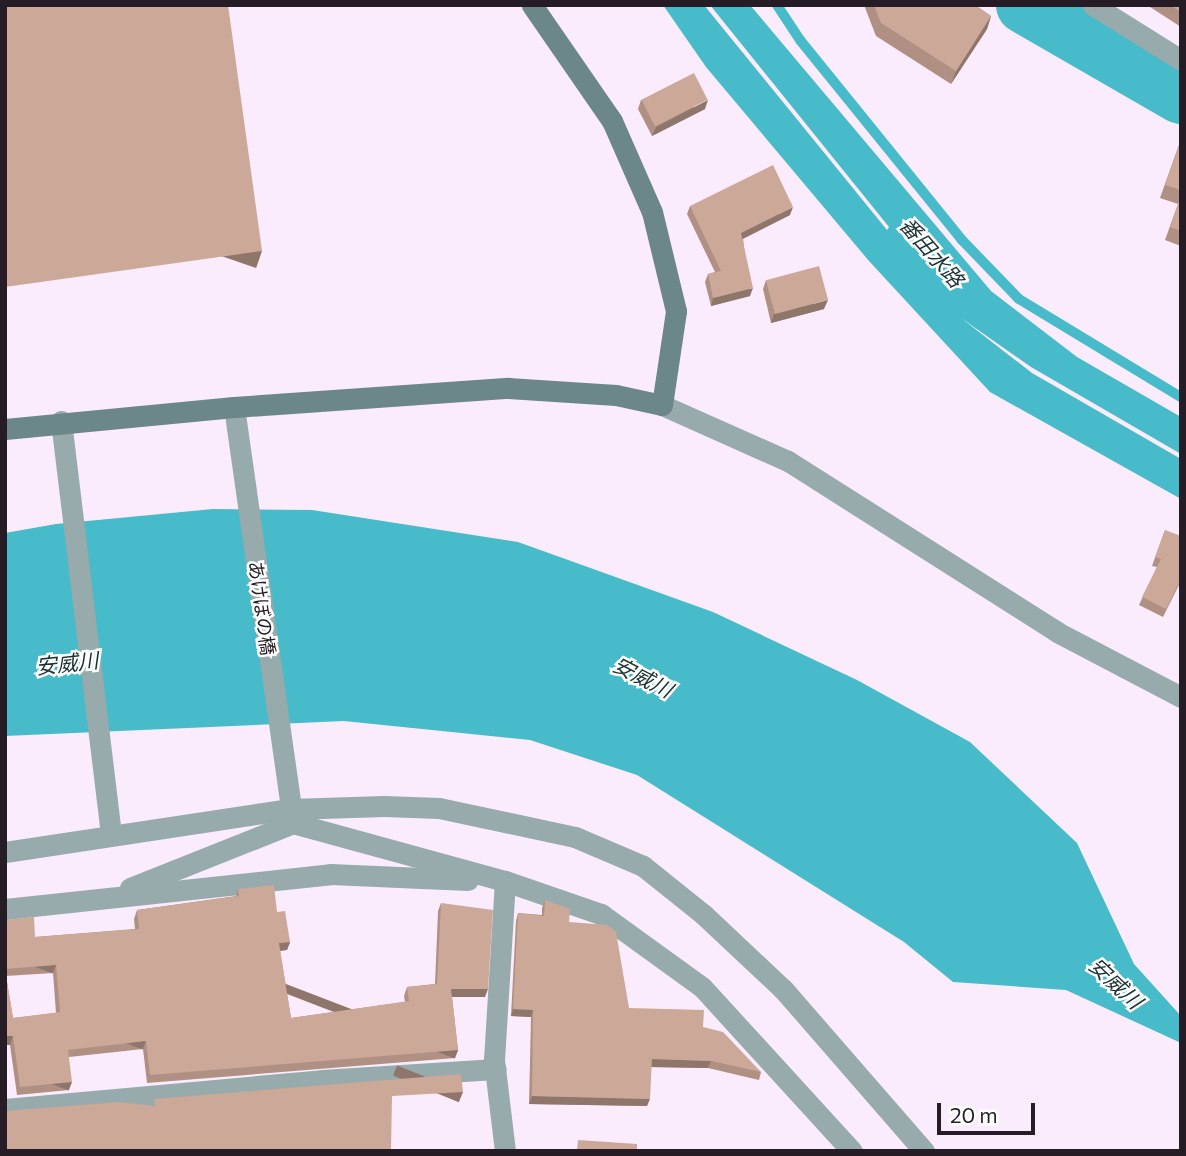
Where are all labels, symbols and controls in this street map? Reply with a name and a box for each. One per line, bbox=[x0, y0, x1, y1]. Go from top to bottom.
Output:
water label: 番田水路 bbox=[895, 212, 969, 292]
street label: あけぼの橋 bbox=[244, 559, 280, 657]
water label: 安威川 bbox=[34, 647, 100, 679]
water label: 安威川 bbox=[609, 651, 677, 703]
water label: 安威川 bbox=[1084, 952, 1148, 1014]
scale bar bbox=[941, 1090, 1039, 1134]
text: 20 m bbox=[950, 1102, 998, 1127]

